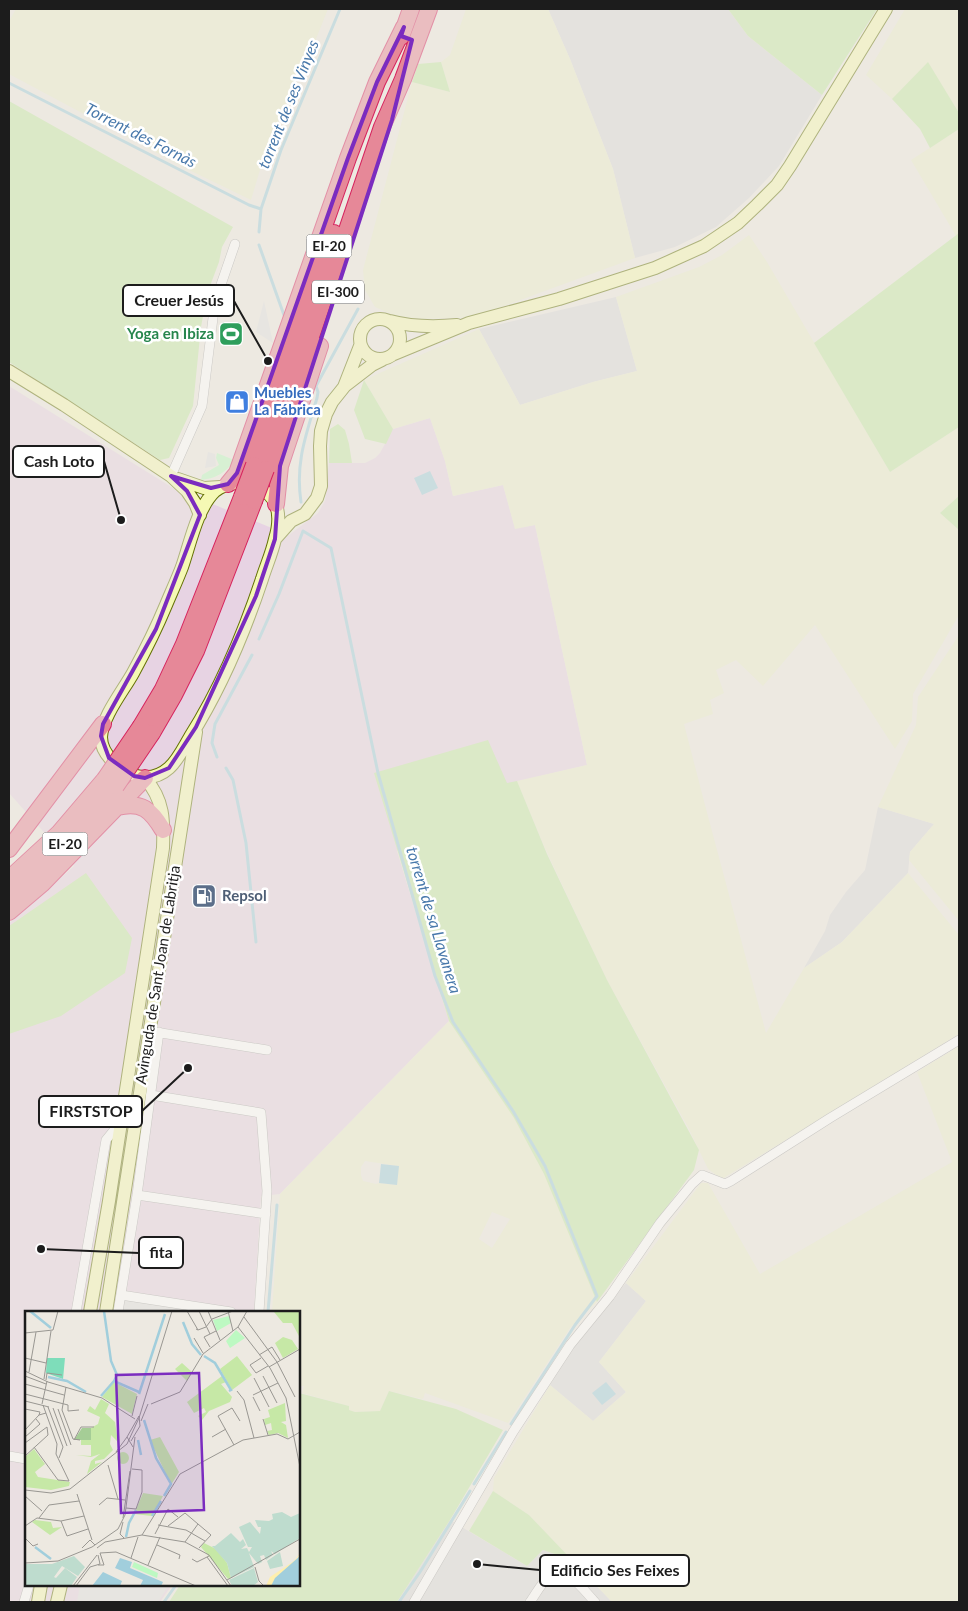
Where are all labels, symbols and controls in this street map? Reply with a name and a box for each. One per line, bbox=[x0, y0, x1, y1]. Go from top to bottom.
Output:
water label: torrent de ses Vinyes bbox=[253, 36, 322, 171]
water label: Torrent des Fornàs bbox=[82, 98, 201, 171]
road number: EI-20 bbox=[306, 235, 352, 258]
road number: EI-300 bbox=[312, 280, 364, 304]
callout: Creuer Jesús bbox=[123, 285, 234, 316]
text: Creuer Jesús bbox=[134, 290, 224, 309]
sports icon: Yoga en Ibiza bbox=[218, 321, 244, 347]
place label: Yoga en Ibiza bbox=[126, 324, 214, 342]
place label: Muebles La Fábrica bbox=[254, 383, 321, 418]
shop icon: Muebles La Fábrica bbox=[224, 389, 250, 415]
callout: Cash Loto bbox=[13, 446, 104, 477]
text: Cash Loto bbox=[24, 451, 94, 470]
road number: EI-20 bbox=[42, 832, 88, 856]
water label: torrent de sa Llavanera bbox=[403, 844, 466, 995]
street label: Avinguda de Sant Joan de Labritja bbox=[131, 864, 183, 1086]
fuel station icon: Repsol bbox=[191, 883, 217, 909]
place label: Repsol bbox=[222, 886, 267, 904]
callout: FIRSTSTOP bbox=[39, 1096, 142, 1127]
text: FIRSTSTOP bbox=[49, 1101, 133, 1120]
callout: fita bbox=[139, 1237, 183, 1268]
text: fita bbox=[149, 1242, 173, 1261]
inset map bbox=[25, 1311, 300, 1586]
callout: Edificio Ses Feixes bbox=[540, 1555, 689, 1586]
text: Edificio Ses Feixes bbox=[550, 1560, 680, 1579]

